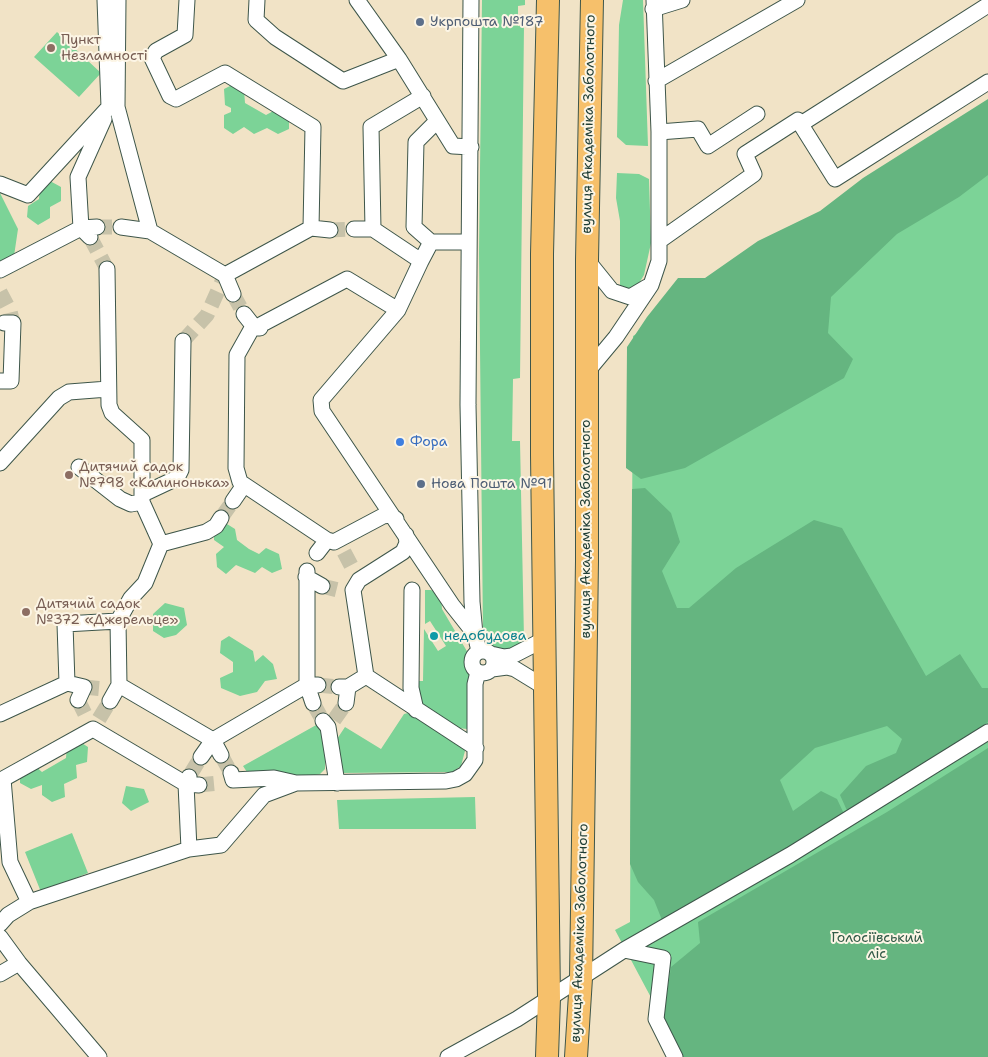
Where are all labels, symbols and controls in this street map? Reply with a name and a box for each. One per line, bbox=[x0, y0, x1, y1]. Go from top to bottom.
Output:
place label: Укрпошта №187 bbox=[430, 14, 543, 30]
street label: вулиця Академіка Заболотного bbox=[579, 14, 599, 234]
marker: Укрпошта №187 bbox=[414, 16, 426, 28]
place label: Пункт Незламності bbox=[61, 32, 148, 64]
marker: Пункт Незламності bbox=[45, 42, 57, 54]
street label: вулиця Академіка Заболотного bbox=[578, 419, 594, 639]
place label: Фора bbox=[410, 434, 447, 450]
marker: Фора bbox=[394, 436, 406, 448]
place label: Дитячий садок №798 «Калинонька» bbox=[79, 459, 229, 492]
marker: Дитячий садок №798 «Калинонька» bbox=[63, 469, 75, 481]
place label: Нова Пошта №91 bbox=[431, 476, 552, 492]
marker: Нова Пошта №91 bbox=[415, 478, 427, 490]
place label: Дитячий садок №372 «Джерельце» bbox=[36, 596, 178, 628]
marker: Дитячий садок №372 «Джерельце» bbox=[20, 606, 32, 618]
place label: недобудова bbox=[444, 628, 526, 644]
marker: недобудова bbox=[428, 630, 440, 642]
street label: вулиця Академіка Заболотного bbox=[568, 823, 592, 1043]
park label: Голосіївський ліс bbox=[831, 930, 923, 962]

